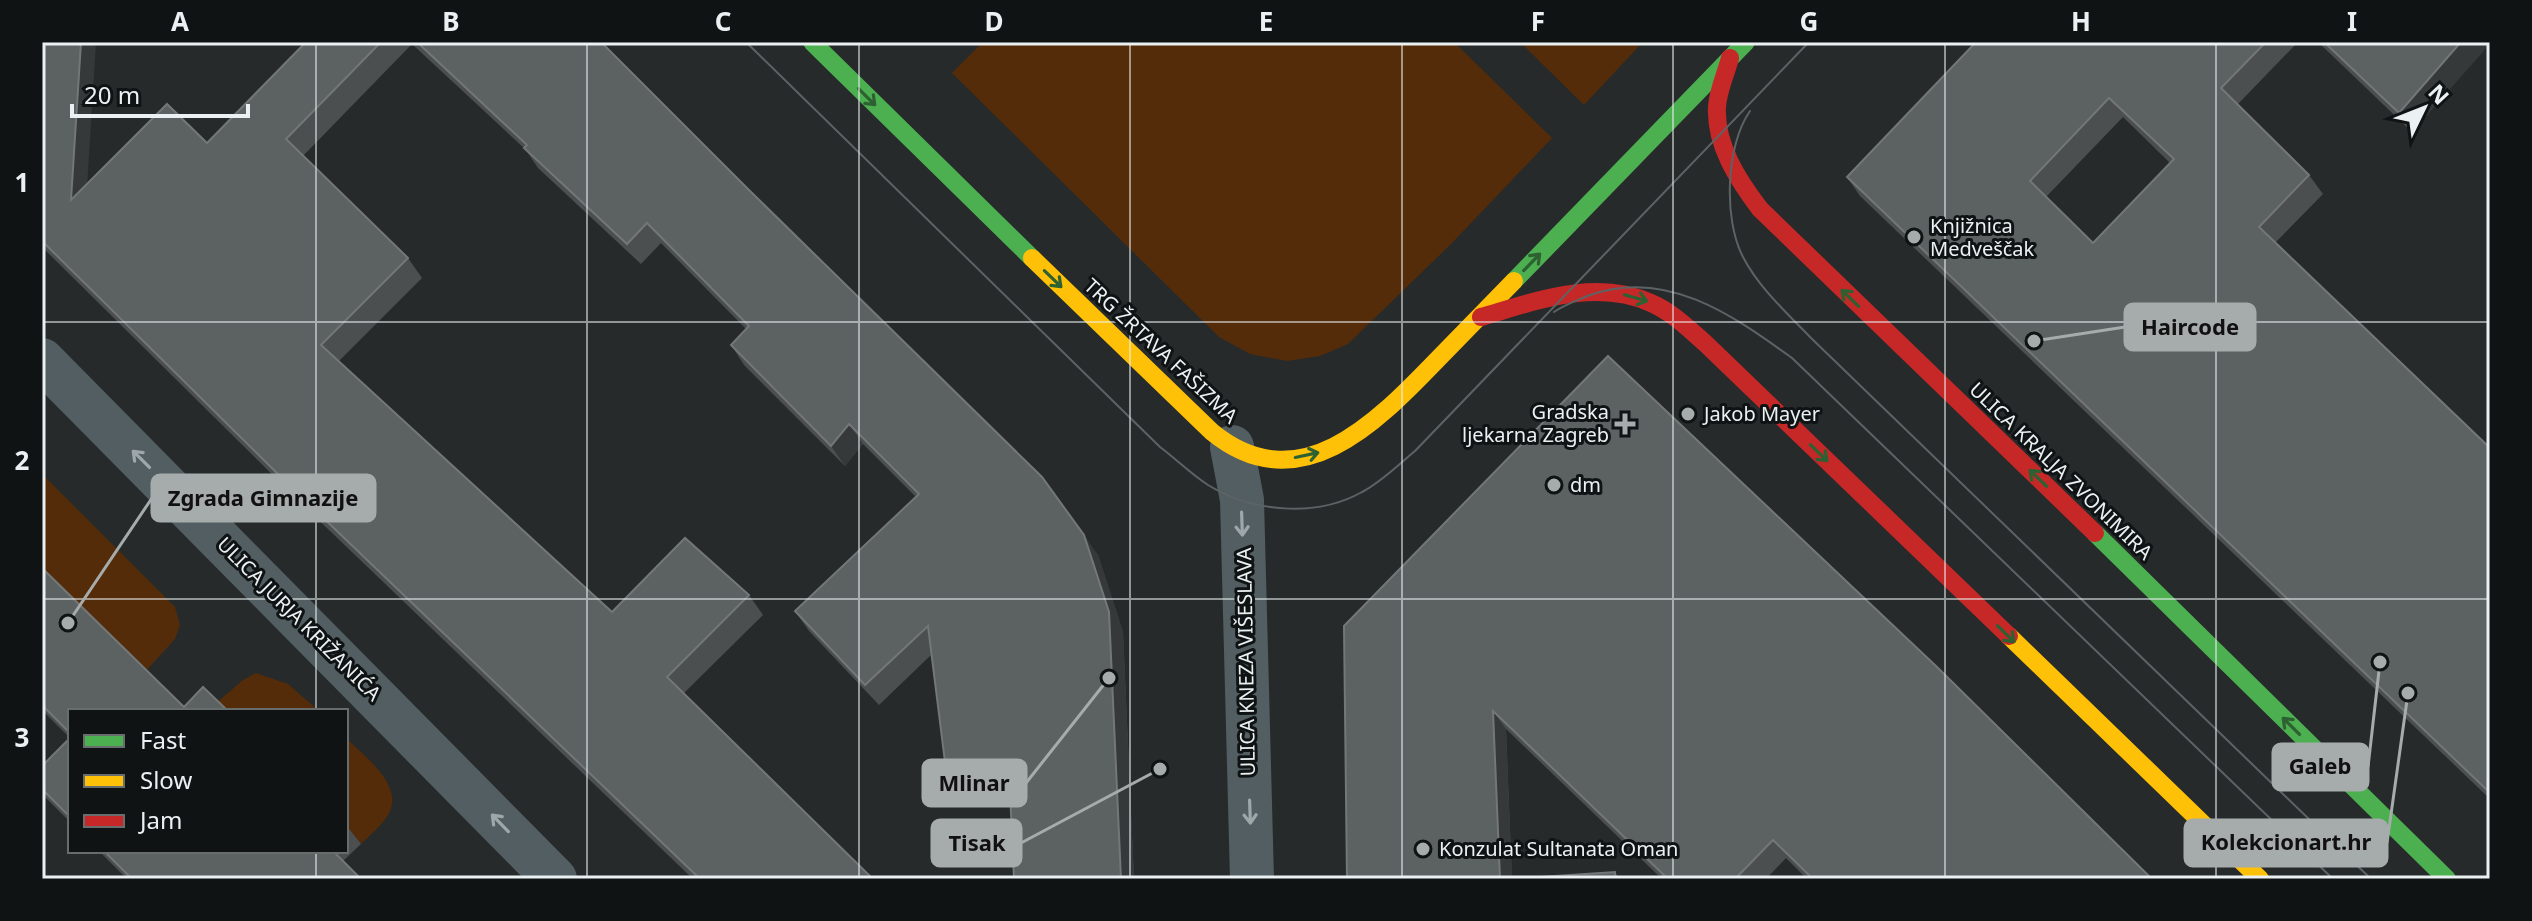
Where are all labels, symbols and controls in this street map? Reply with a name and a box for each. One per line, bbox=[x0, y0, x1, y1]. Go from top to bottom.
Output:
text: A bbox=[171, 3, 189, 39]
text: B bbox=[442, 3, 460, 39]
text: C bbox=[715, 3, 731, 39]
text: D bbox=[984, 3, 1004, 39]
text: E bbox=[1259, 3, 1273, 39]
text: F bbox=[1531, 3, 1545, 39]
text: G bbox=[1800, 3, 1818, 39]
text: H bbox=[2071, 3, 2091, 39]
text: I bbox=[2347, 3, 2357, 39]
scale bar bbox=[72, 68, 248, 118]
north arrow bbox=[2384, 68, 2464, 148]
text: N bbox=[2422, 77, 2456, 110]
text: 20 m bbox=[84, 78, 140, 111]
one-way arrow bbox=[857, 87, 876, 106]
text: 1 bbox=[15, 164, 29, 200]
place label: Knjižnica Medveščak bbox=[1930, 212, 2035, 262]
marker: Knjižnica Medveščak bbox=[1905, 228, 1923, 246]
one-way arrow bbox=[1522, 253, 1541, 272]
one-way arrow bbox=[1043, 269, 1063, 288]
street label: TRG ŽRTAVA FAŠIZMA bbox=[1079, 272, 1244, 429]
one-way arrow bbox=[1840, 289, 1860, 308]
one-way arrow bbox=[1622, 292, 1648, 307]
callout: Haircode bbox=[2125, 304, 2255, 350]
text: Haircode bbox=[2141, 311, 2239, 341]
street label: ULICA KRALJA ZVONIMIRA bbox=[1964, 376, 2159, 566]
place label: Gradska ljekarna Zagreb bbox=[1462, 398, 1609, 448]
place label: Jakob Mayer bbox=[1702, 400, 1820, 427]
marker: Jakob Mayer bbox=[1679, 405, 1697, 423]
marker: Gradska ljekarna Zagreb bbox=[1616, 415, 1634, 433]
text: 2 bbox=[15, 442, 30, 478]
one-way arrow bbox=[1809, 443, 1828, 462]
one-way arrow bbox=[1293, 447, 1319, 462]
one-way arrow bbox=[131, 449, 150, 469]
one-way arrow bbox=[2028, 469, 2048, 488]
place label: dm bbox=[1570, 471, 1601, 498]
callout: Zgrada Gimnazije bbox=[152, 475, 375, 521]
marker: dm bbox=[1545, 476, 1563, 494]
text: Zgrada Gimnazije bbox=[168, 482, 358, 512]
one-way arrow bbox=[1235, 510, 1250, 537]
street label: ULICA JURJA KRIŽANIĆA bbox=[211, 531, 387, 707]
street label: ULICA KNEZA VIŠESLAVA bbox=[1230, 547, 1261, 777]
one-way arrow bbox=[1996, 624, 2015, 643]
legend bbox=[68, 709, 348, 853]
one-way arrow bbox=[2282, 717, 2301, 736]
text: 3 bbox=[15, 719, 29, 755]
text: Fast bbox=[140, 723, 186, 756]
callout: Galeb bbox=[2273, 744, 2368, 790]
text: Galeb bbox=[2289, 750, 2351, 780]
callout: Mlinar bbox=[923, 760, 1026, 806]
text: Slow bbox=[140, 763, 192, 796]
text: Mlinar bbox=[938, 767, 1010, 797]
one-way arrow bbox=[1242, 798, 1257, 825]
text: Jam bbox=[138, 803, 182, 836]
one-way arrow bbox=[491, 813, 510, 833]
callout: Tisak bbox=[932, 820, 1021, 866]
callout: Kolekcionart.hr bbox=[2185, 820, 2387, 866]
text: Kolekcionart.hr bbox=[2201, 826, 2371, 856]
text: Tisak bbox=[948, 827, 1006, 857]
place label: Konzulat Sultanata Oman bbox=[1439, 835, 1678, 862]
marker: Konzulat Sultanata Oman bbox=[1414, 840, 1432, 858]

